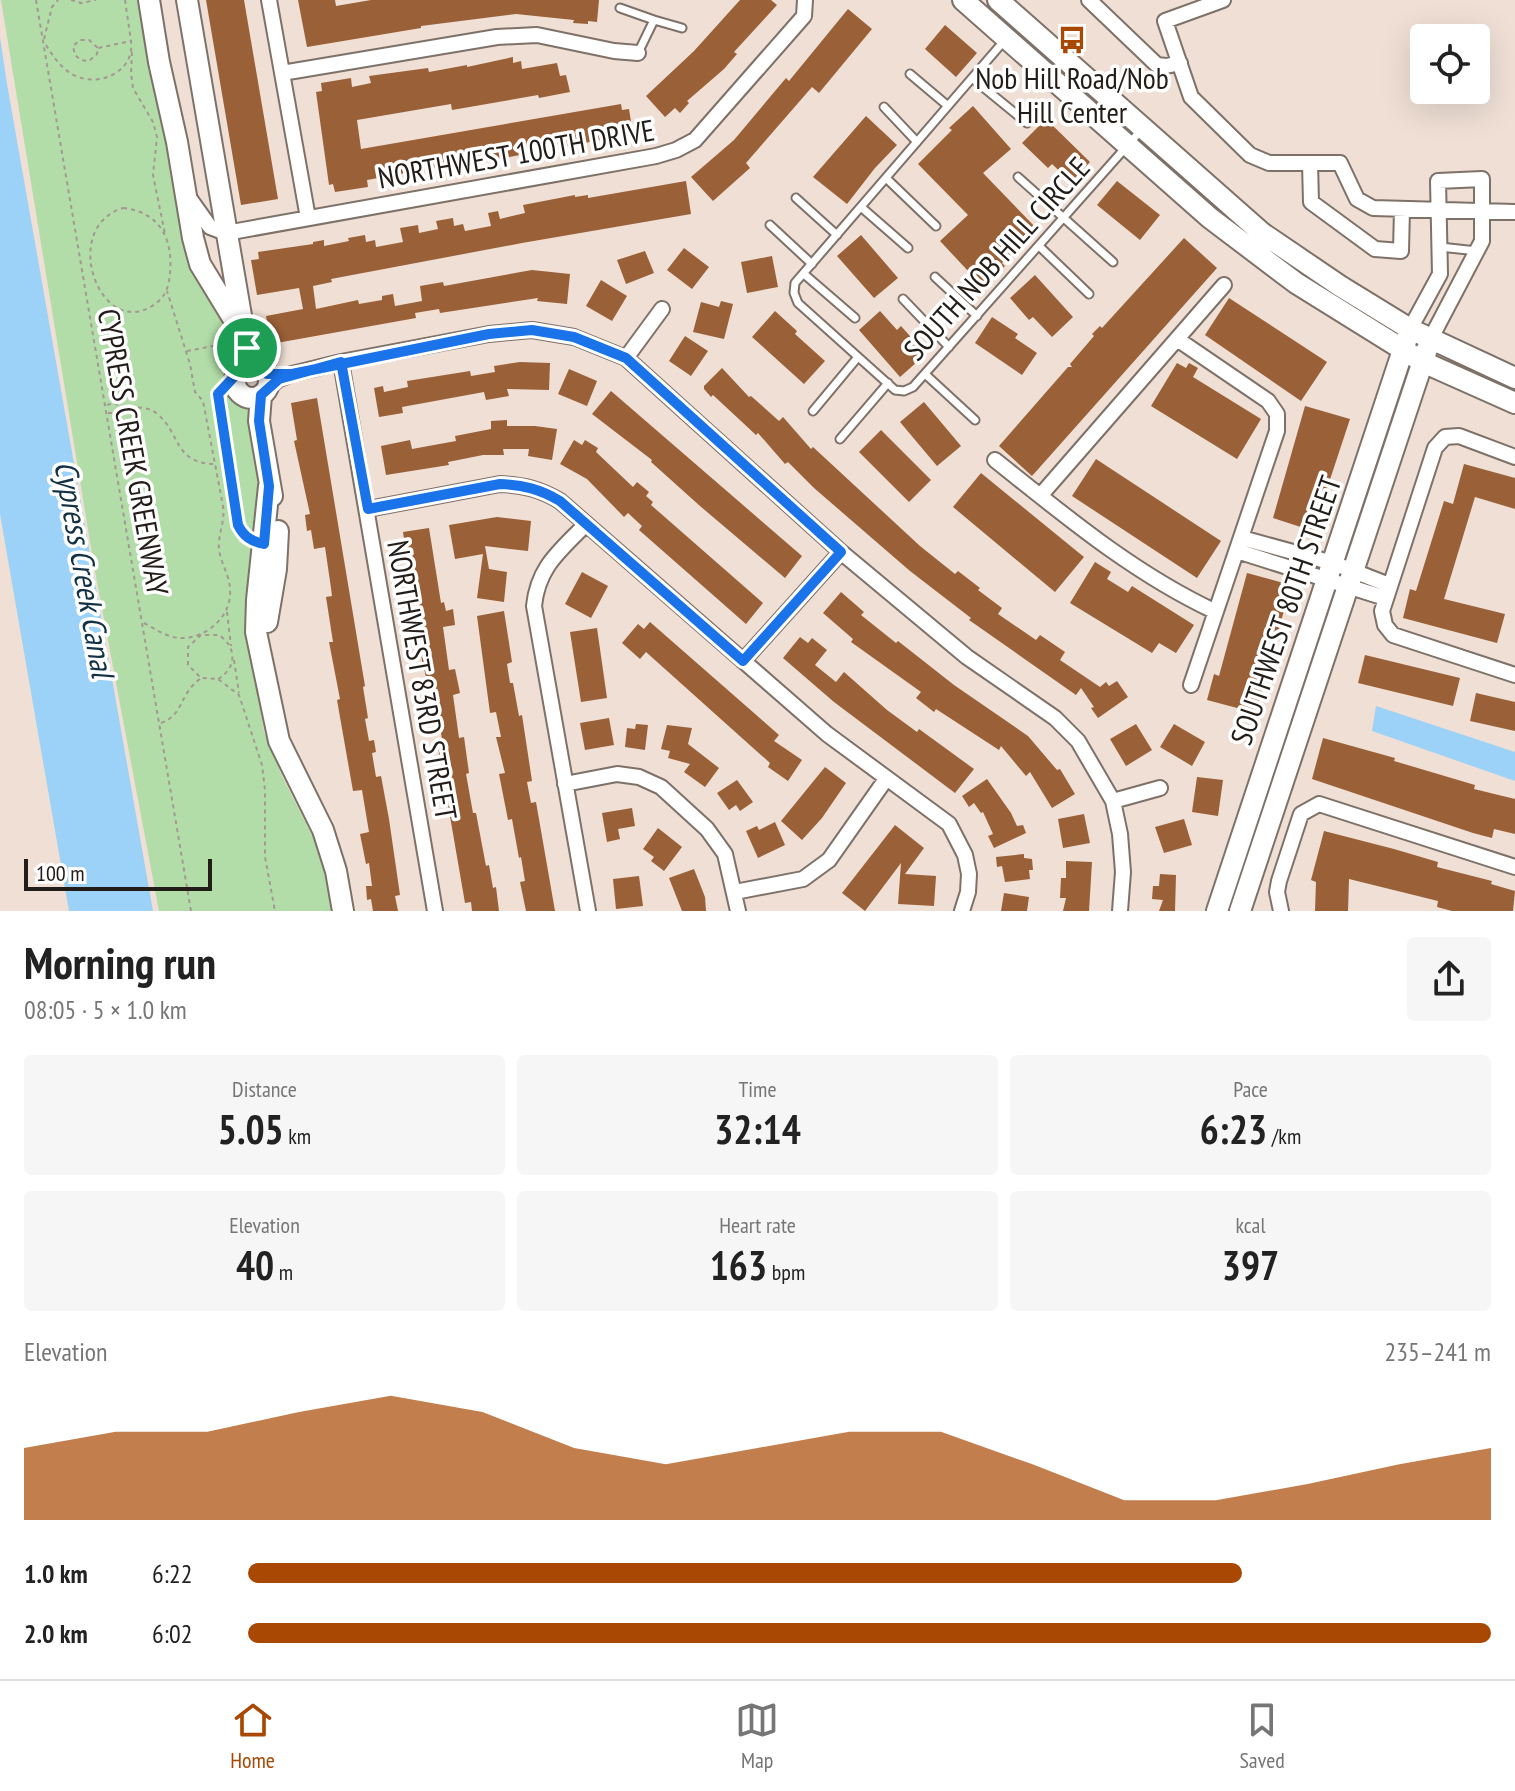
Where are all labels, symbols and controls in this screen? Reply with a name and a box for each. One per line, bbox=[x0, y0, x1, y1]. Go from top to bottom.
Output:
map controls bbox=[1410, 24, 1490, 104]
button: locate bbox=[1410, 24, 1490, 104]
bus stop icon: Nob Hill Road/Nob Hill Center bbox=[1057, 25, 1087, 55]
place label: Nob Hill Road/Nob Hill Center bbox=[975, 58, 1169, 131]
street label: NORTHWEST 100TH DRIVE bbox=[375, 109, 657, 197]
street label: SOUTH NOB HILL CIRCLE bbox=[894, 148, 1098, 368]
street label: CYPRESS CREEK GREENWAY bbox=[90, 306, 178, 599]
pin bbox=[213, 314, 281, 382]
icon: arrive bbox=[225, 326, 269, 370]
water label: Cypress Creek Canal bbox=[45, 458, 125, 683]
street label: SOUTHWEST 80TH STREET bbox=[1221, 470, 1349, 750]
street label: NORTHWEST 83RD STREET bbox=[379, 537, 467, 823]
scale bar bbox=[24, 855, 212, 891]
text: 100 m bbox=[36, 859, 85, 887]
text: Morning run bbox=[24, 934, 216, 991]
button: share bbox=[1407, 937, 1491, 1021]
text: 08:05 · 5 × 1.0 km bbox=[24, 993, 187, 1026]
text: Distance bbox=[232, 1075, 297, 1103]
text: Time bbox=[738, 1075, 777, 1103]
text: Pace bbox=[1233, 1075, 1268, 1103]
text: 5.05 bbox=[218, 1103, 284, 1155]
text: 32:14 bbox=[714, 1103, 801, 1155]
text: 6:23 bbox=[1200, 1103, 1267, 1155]
text: km bbox=[284, 1122, 311, 1150]
text: /km bbox=[1267, 1122, 1301, 1150]
text: Elevation bbox=[229, 1211, 300, 1239]
text: Heart rate bbox=[719, 1211, 796, 1239]
text: kcal bbox=[1235, 1211, 1266, 1239]
text: 40 bbox=[236, 1239, 274, 1291]
text: 163 bbox=[710, 1239, 767, 1291]
text: 397 bbox=[1222, 1239, 1279, 1291]
text: m bbox=[274, 1258, 293, 1286]
text: bpm bbox=[767, 1258, 805, 1286]
text: Elevation bbox=[24, 1335, 107, 1368]
text: 235–241 m bbox=[1385, 1335, 1491, 1368]
text: 1.0 km bbox=[24, 1557, 88, 1590]
text: 6:22 bbox=[152, 1557, 192, 1590]
text: 2.0 km bbox=[24, 1617, 88, 1650]
text: 6:02 bbox=[152, 1617, 192, 1650]
tab: Home bbox=[230, 1698, 275, 1774]
tab: Map bbox=[735, 1698, 779, 1774]
tab: Saved bbox=[1239, 1698, 1285, 1774]

